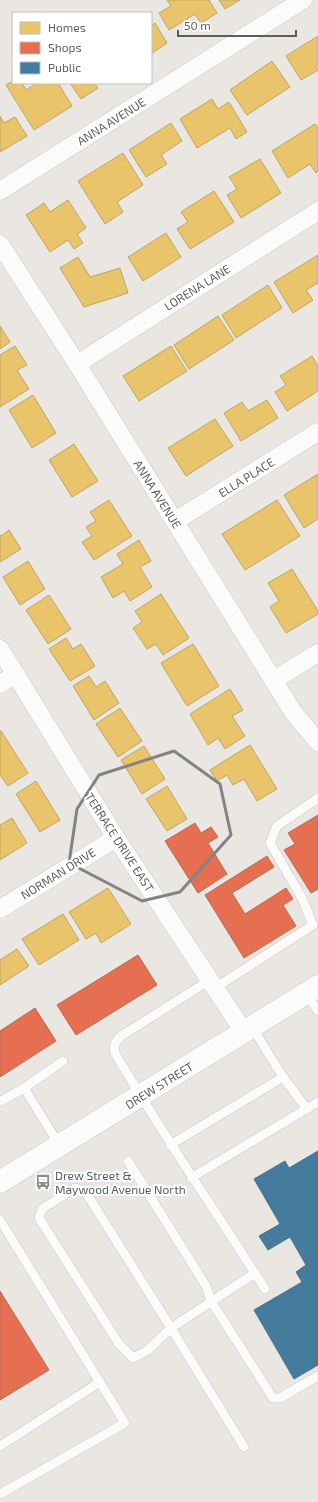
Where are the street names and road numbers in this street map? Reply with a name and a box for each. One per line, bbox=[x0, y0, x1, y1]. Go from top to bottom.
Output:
street label: ANNA AVENUE bbox=[74, 94, 148, 148]
street label: LORENA LANE bbox=[161, 261, 233, 313]
street label: ELLA PLACE bbox=[216, 454, 277, 500]
street label: ANNA AVENUE bbox=[131, 457, 185, 531]
street label: TERRACE DRIVE EAST bbox=[83, 790, 157, 894]
street label: NORMAN DRIVE bbox=[18, 844, 98, 902]
street label: DREW STREET bbox=[122, 1059, 196, 1111]

